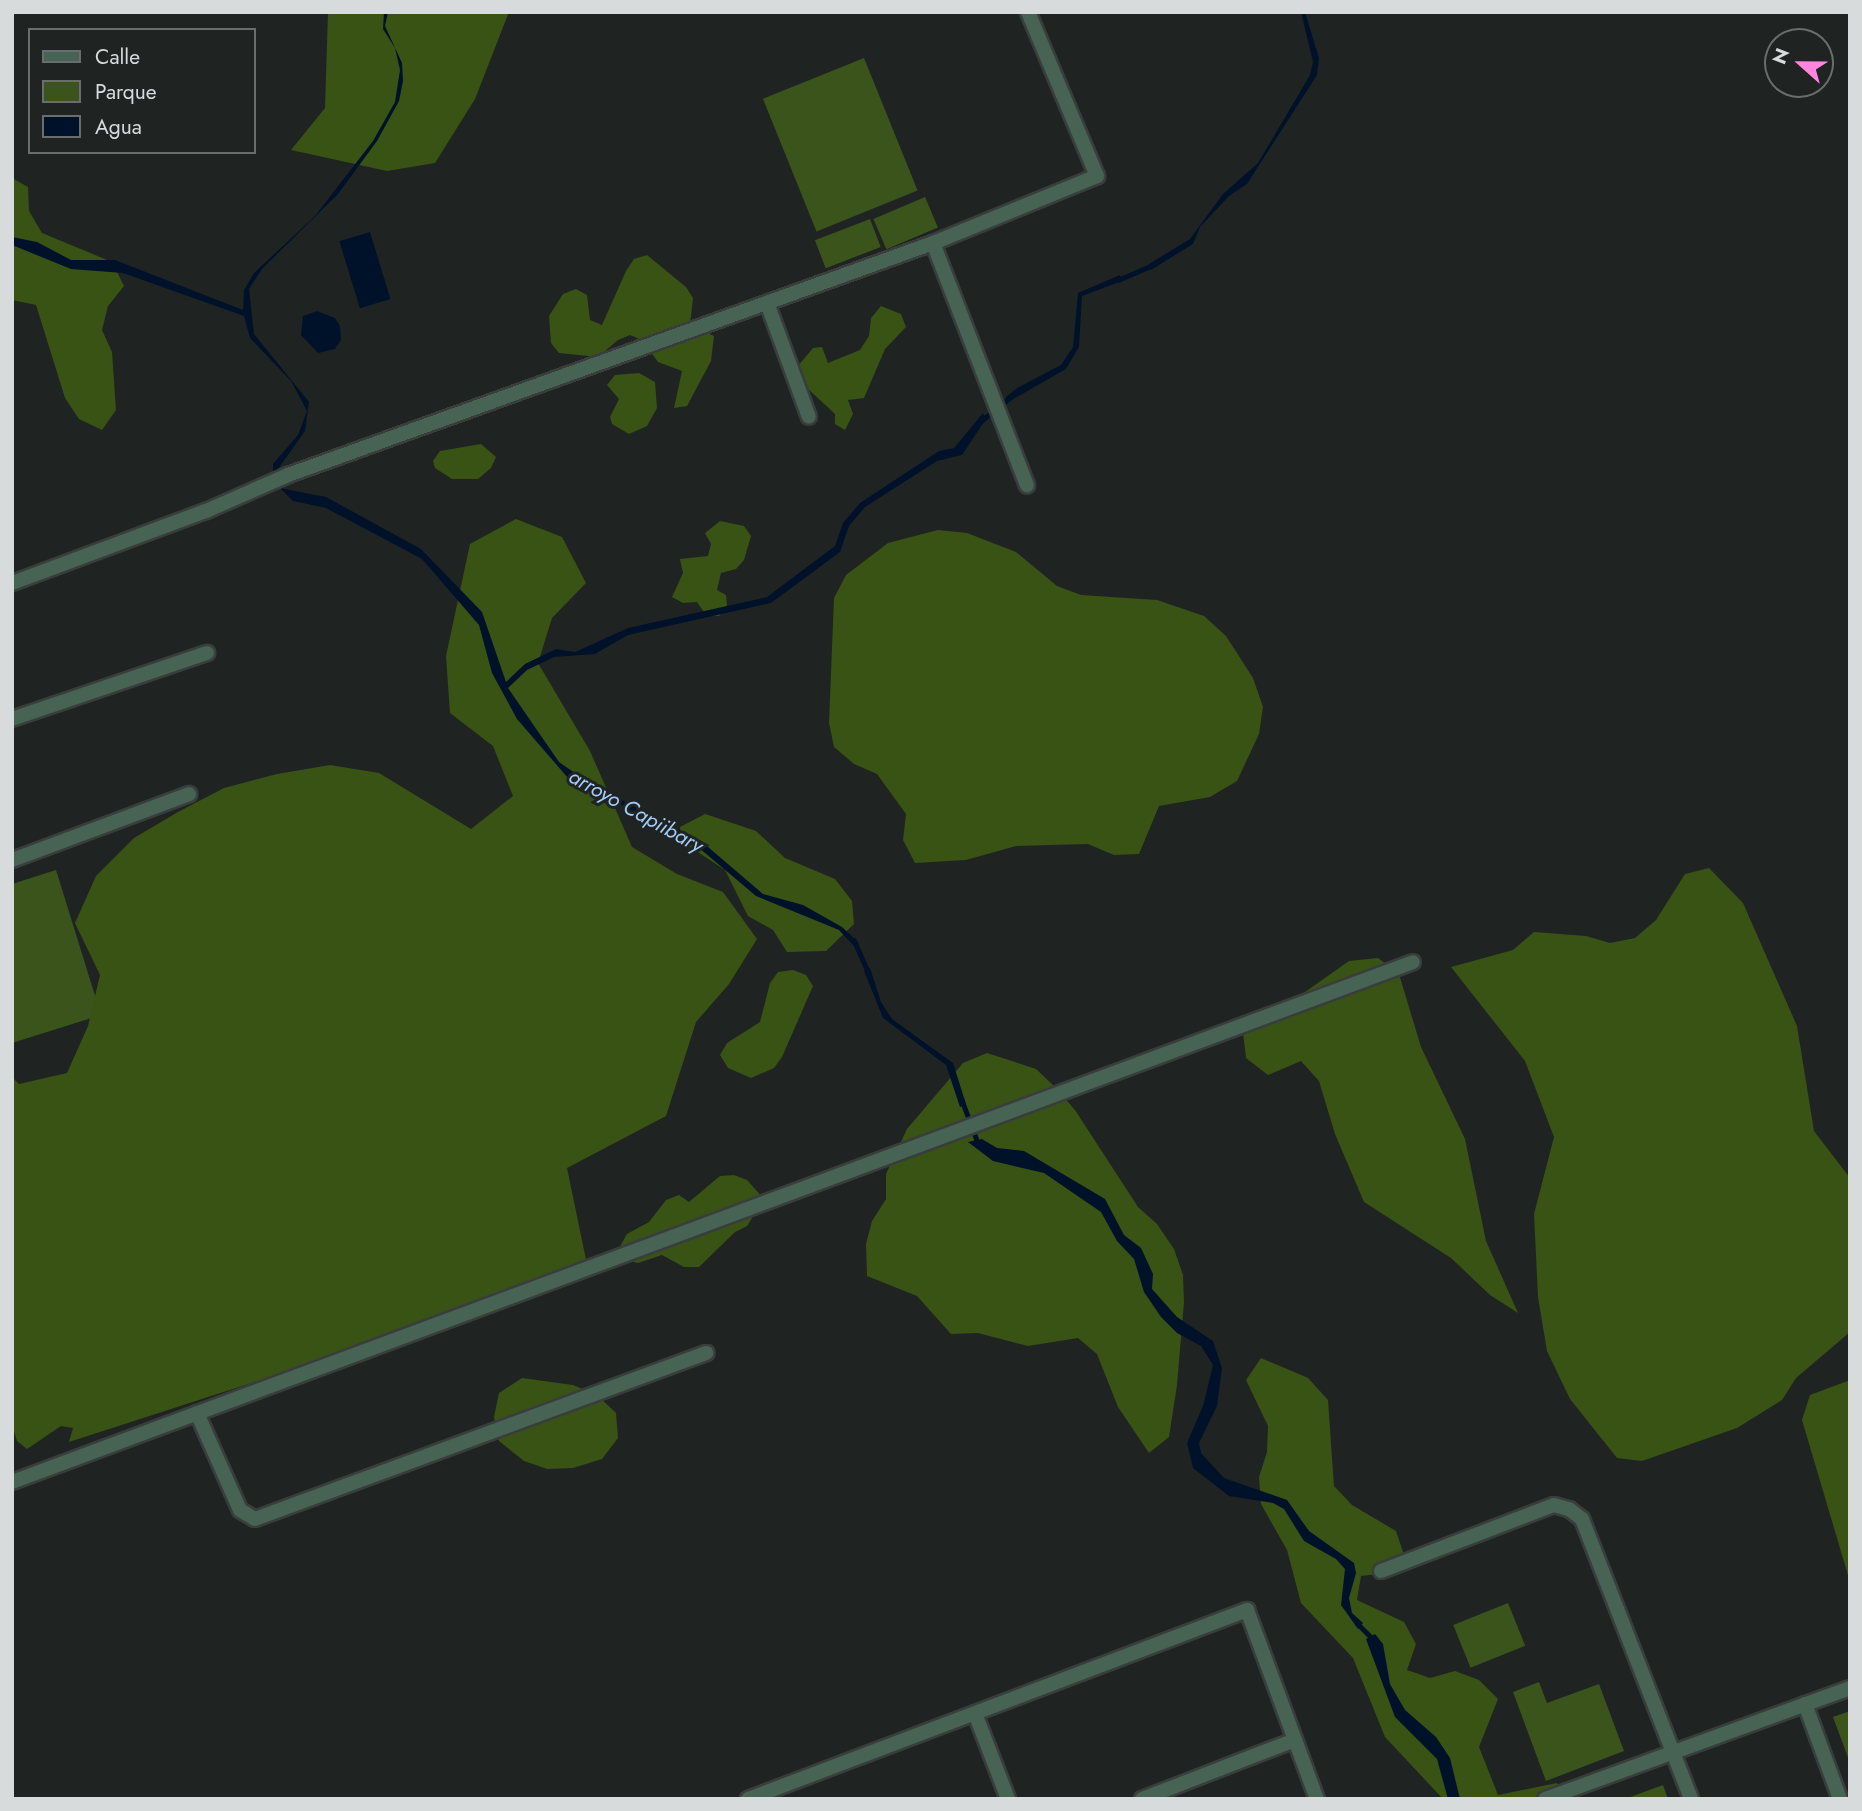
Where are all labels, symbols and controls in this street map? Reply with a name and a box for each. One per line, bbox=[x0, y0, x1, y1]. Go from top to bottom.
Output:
legend bbox=[28, 28, 256, 154]
north arrow bbox=[1764, 28, 1834, 98]
text: Calle bbox=[95, 42, 140, 72]
text: N bbox=[1765, 44, 1796, 68]
text: Parque bbox=[95, 77, 157, 107]
text: Agua bbox=[95, 112, 142, 142]
water label: arroyo Capiibary bbox=[564, 764, 708, 858]

